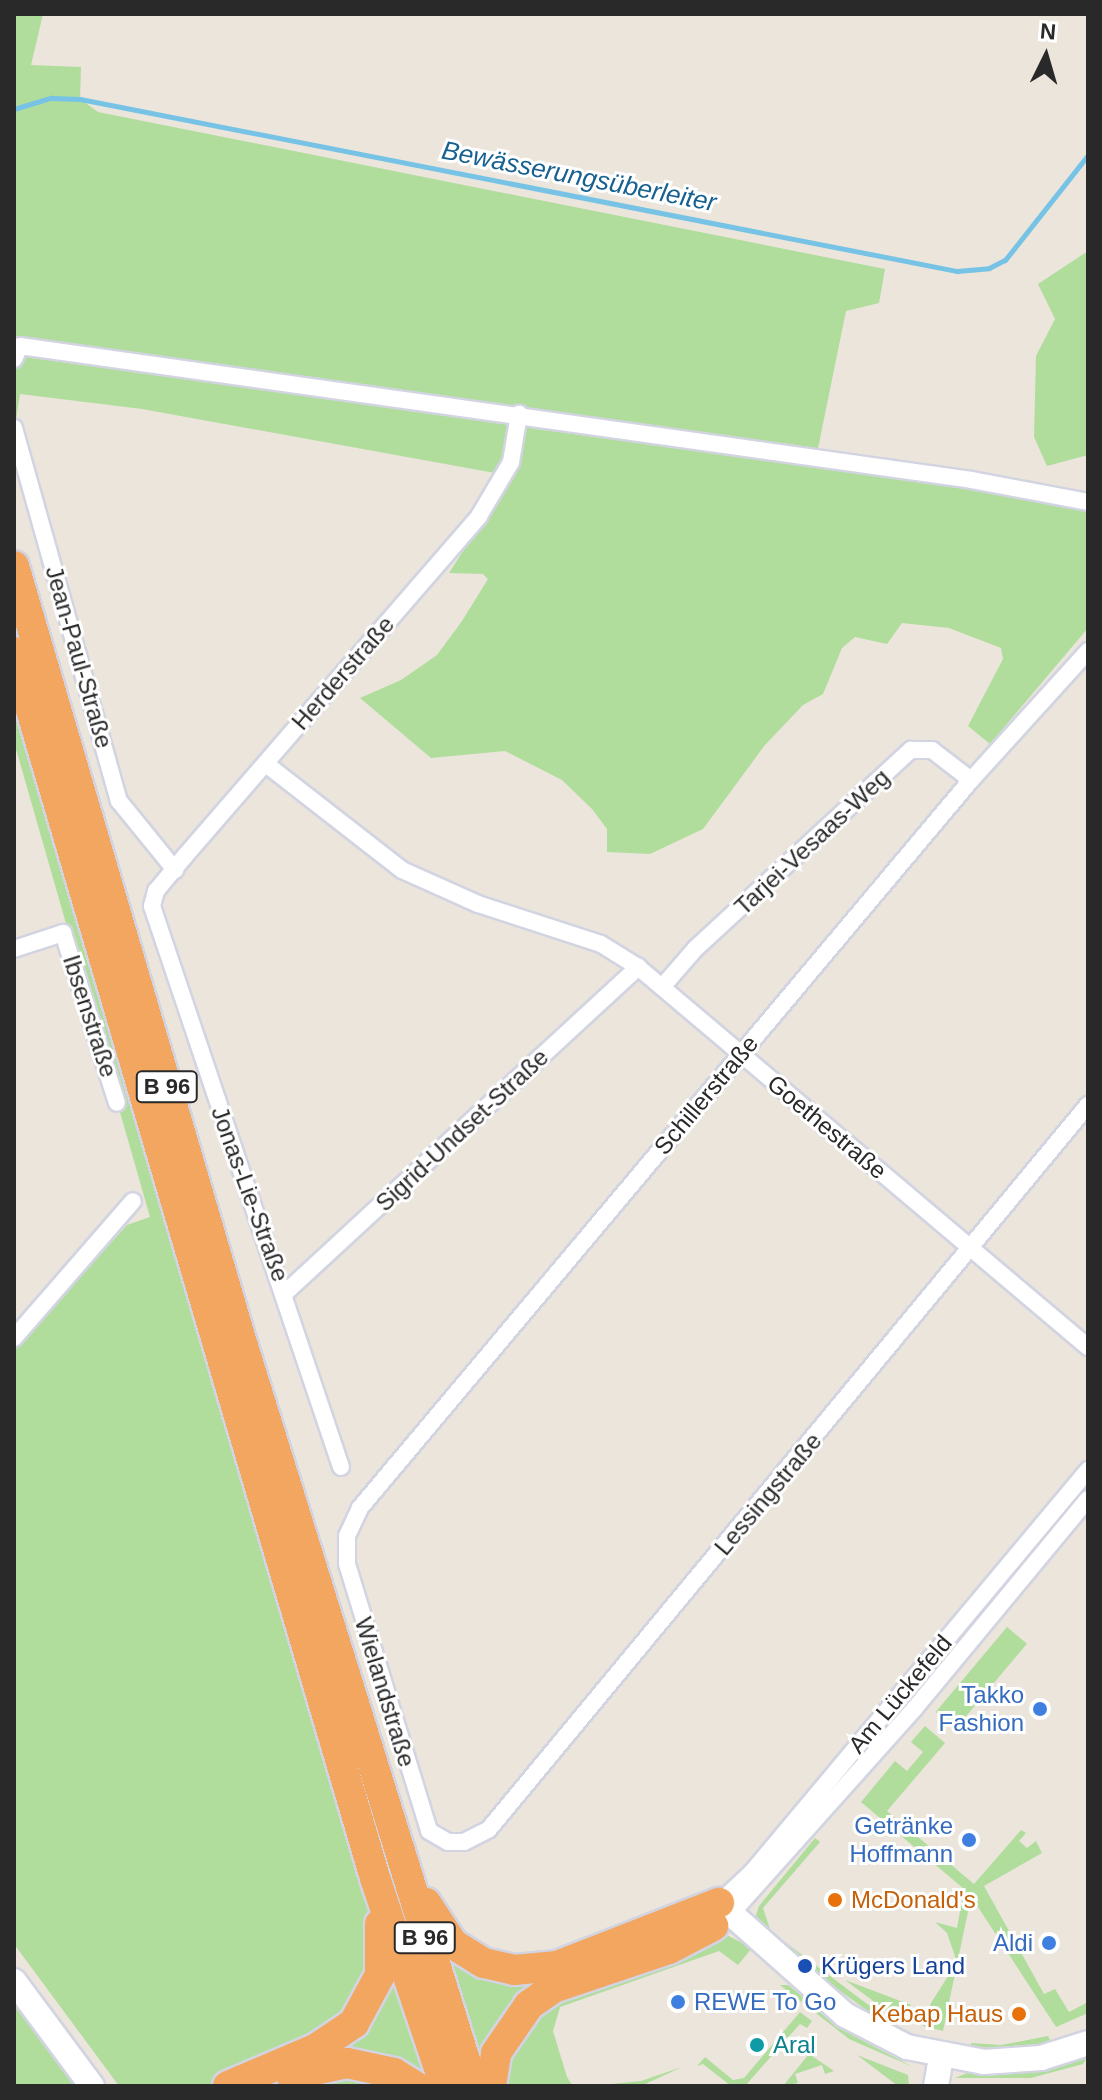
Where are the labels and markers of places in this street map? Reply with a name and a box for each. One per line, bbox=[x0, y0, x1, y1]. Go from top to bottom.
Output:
place label: Takko Fashion bbox=[939, 1681, 1024, 1737]
marker: Takko Fashion bbox=[1031, 1700, 1049, 1718]
place label: Getränke Hoffmann bbox=[849, 1812, 953, 1868]
marker: Getränke Hoffmann bbox=[960, 1831, 978, 1849]
place label: McDonald's bbox=[851, 1886, 976, 1914]
marker: McDonald's bbox=[826, 1891, 844, 1909]
place label: Aldi bbox=[993, 1929, 1033, 1957]
marker: Aldi bbox=[1040, 1934, 1058, 1952]
place label: Krügers Land bbox=[821, 1952, 965, 1980]
marker: Krügers Land bbox=[796, 1957, 814, 1975]
place label: REWE To Go bbox=[694, 1988, 837, 2016]
marker: REWE To Go bbox=[669, 1993, 687, 2011]
place label: Kebap Haus bbox=[871, 2000, 1003, 2028]
marker: Kebap Haus bbox=[1010, 2005, 1028, 2023]
place label: Aral bbox=[773, 2031, 816, 2059]
marker: Aral bbox=[748, 2036, 766, 2054]

